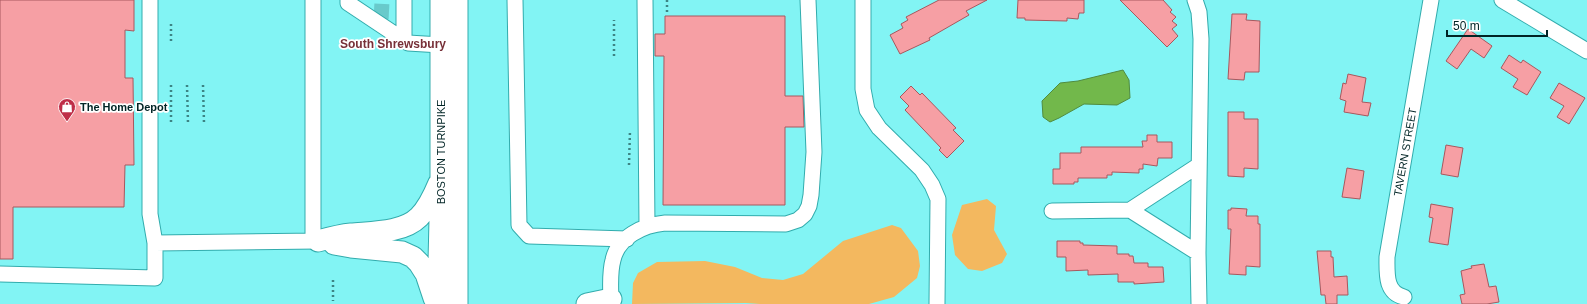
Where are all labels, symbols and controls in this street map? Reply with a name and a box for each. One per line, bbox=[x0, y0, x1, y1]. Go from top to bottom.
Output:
scale bar bbox=[1447, 12, 1547, 38]
text: 50 m bbox=[1453, 19, 1480, 33]
district label: South Shrewsbury bbox=[340, 37, 446, 51]
shop icon: The Home Depot bbox=[57, 97, 77, 122]
street label: BOSTON TURNPIKE bbox=[435, 100, 447, 204]
place label: The Home Depot bbox=[80, 101, 168, 113]
street label: TAVERN STREET bbox=[1391, 107, 1419, 197]

